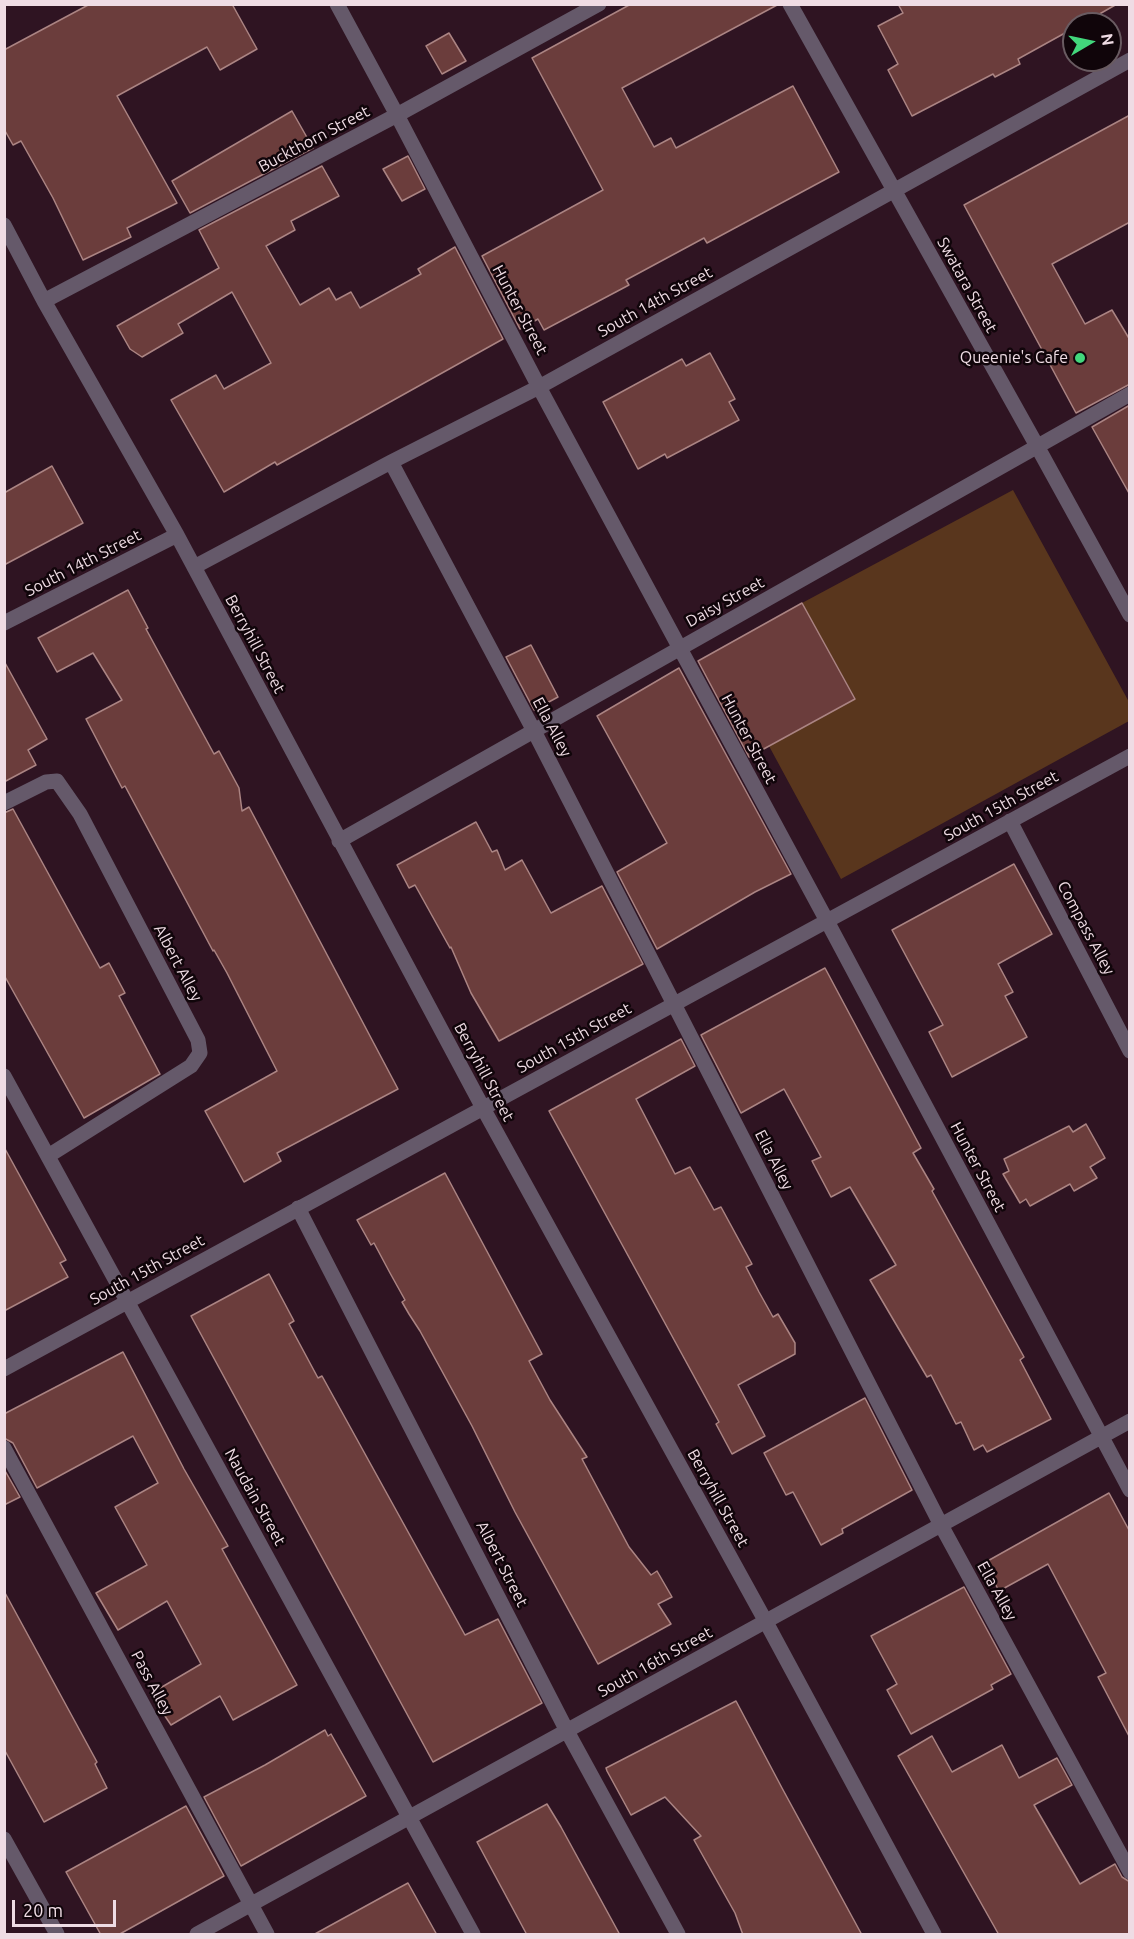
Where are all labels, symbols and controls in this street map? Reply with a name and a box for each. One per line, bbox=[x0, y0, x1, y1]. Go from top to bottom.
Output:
north arrow bbox=[1062, 12, 1122, 72]
text: N bbox=[1098, 32, 1118, 47]
street label: Buckthorn Street bbox=[255, 102, 373, 176]
street label: Swatara Street bbox=[933, 234, 1001, 336]
street label: Hunter Street bbox=[488, 262, 552, 358]
street label: South 14th Street bbox=[594, 263, 716, 341]
place label: Queenie's Cafe bbox=[960, 348, 1068, 368]
marker: Queenie's Cafe bbox=[1073, 351, 1087, 365]
street label: South 14th Street bbox=[22, 525, 144, 601]
street label: Daisy Street bbox=[683, 573, 767, 631]
street label: Berryhill Street bbox=[221, 591, 289, 697]
street label: Hunter Street bbox=[717, 691, 781, 787]
street label: Ella Alley bbox=[528, 694, 576, 760]
street label: South 15th Street bbox=[940, 767, 1062, 845]
street label: Compass Alley bbox=[1053, 878, 1119, 978]
street label: Albert Alley bbox=[150, 921, 206, 1005]
street label: South 15th Street bbox=[513, 999, 635, 1077]
street label: Berryhill Street bbox=[450, 1019, 518, 1125]
street label: Hunter Street bbox=[946, 1119, 1010, 1215]
street label: Ella Alley bbox=[751, 1127, 797, 1193]
street label: South 15th Street bbox=[86, 1231, 208, 1309]
street label: Naudain Street bbox=[220, 1445, 290, 1549]
street label: Berryhill Street bbox=[683, 1446, 753, 1550]
street label: Albert Street bbox=[472, 1518, 532, 1610]
street label: Ella Alley bbox=[973, 1558, 1021, 1624]
street label: South 16th Street bbox=[594, 1623, 716, 1701]
street label: Pass Alley bbox=[127, 1647, 177, 1719]
scale bar bbox=[15, 1888, 118, 1926]
text: 20 m bbox=[23, 1900, 63, 1920]

